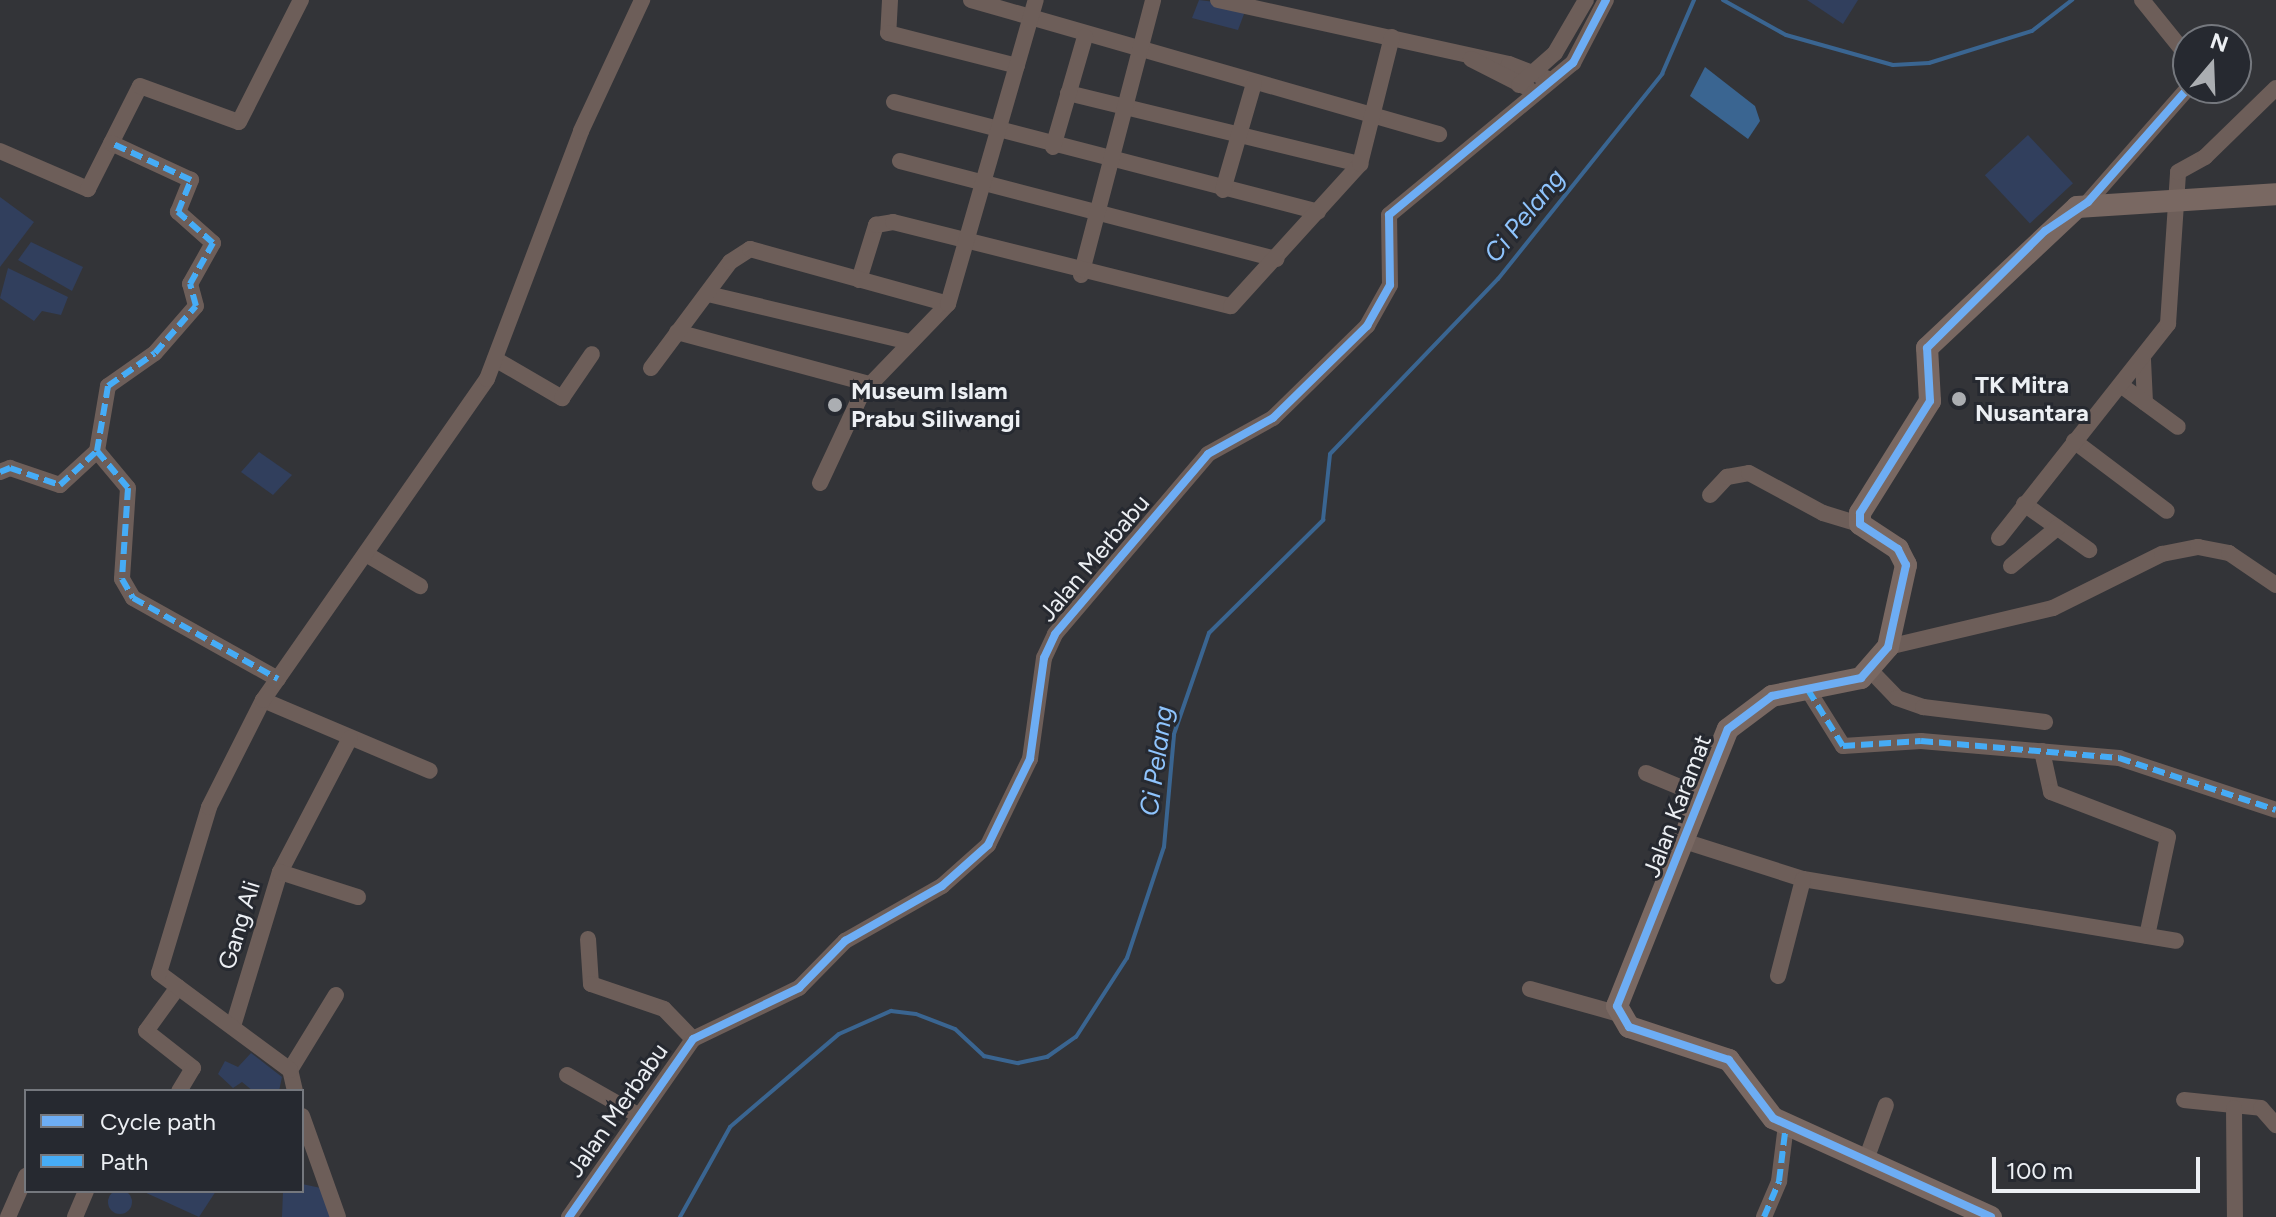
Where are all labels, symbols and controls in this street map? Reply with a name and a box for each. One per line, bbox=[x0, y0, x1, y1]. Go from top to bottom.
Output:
north arrow bbox=[2172, 24, 2252, 104]
text: N bbox=[2207, 27, 2232, 58]
water label: Ci Pelang bbox=[1478, 163, 1572, 269]
place label: TK Mitra Nusantara bbox=[1975, 371, 2089, 427]
place label: Museum Islam Prabu Siliwangi bbox=[851, 377, 1021, 433]
marker: TK Mitra Nusantara bbox=[1950, 390, 1968, 408]
marker: Museum Islam Prabu Siliwangi bbox=[826, 396, 844, 414]
street label: Jalan Merbabu bbox=[1033, 489, 1155, 627]
water label: Ci Pelang bbox=[1134, 704, 1180, 818]
street label: Jalan Karamat bbox=[1637, 731, 1717, 881]
street label: Gang Ali bbox=[212, 877, 266, 973]
street label: Jalan Merbabu bbox=[560, 1038, 674, 1182]
legend bbox=[24, 1089, 304, 1193]
text: Cycle path bbox=[100, 1107, 216, 1136]
scale bar bbox=[1996, 1141, 2204, 1191]
text: Path bbox=[100, 1147, 148, 1176]
text: 100 m bbox=[2006, 1156, 2073, 1185]

